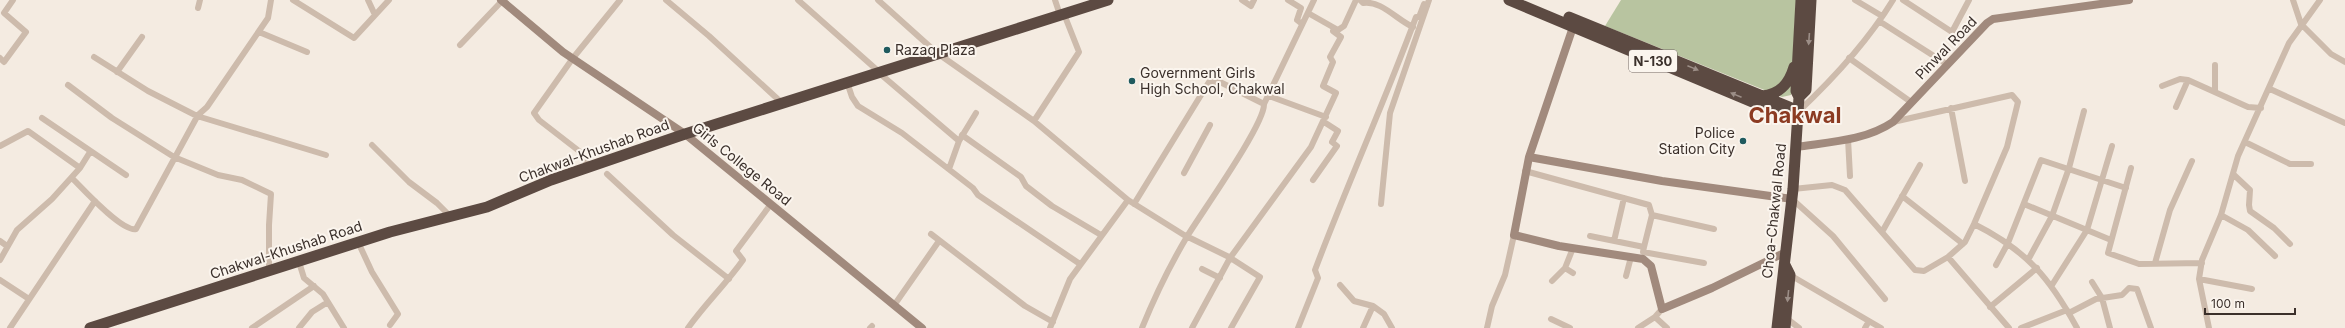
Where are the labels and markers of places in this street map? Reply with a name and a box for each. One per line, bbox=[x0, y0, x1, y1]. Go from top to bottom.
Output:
place label: Razaq Plaza bbox=[895, 41, 976, 58]
marker: Razaq Plaza bbox=[882, 45, 892, 55]
place label: Government Girls High School, Chakwal bbox=[1140, 64, 1285, 97]
marker: Government Girls High School, Chakwal bbox=[1127, 76, 1137, 86]
place label: Police Station City bbox=[1659, 124, 1735, 157]
marker: Police Station City bbox=[1738, 136, 1748, 146]

